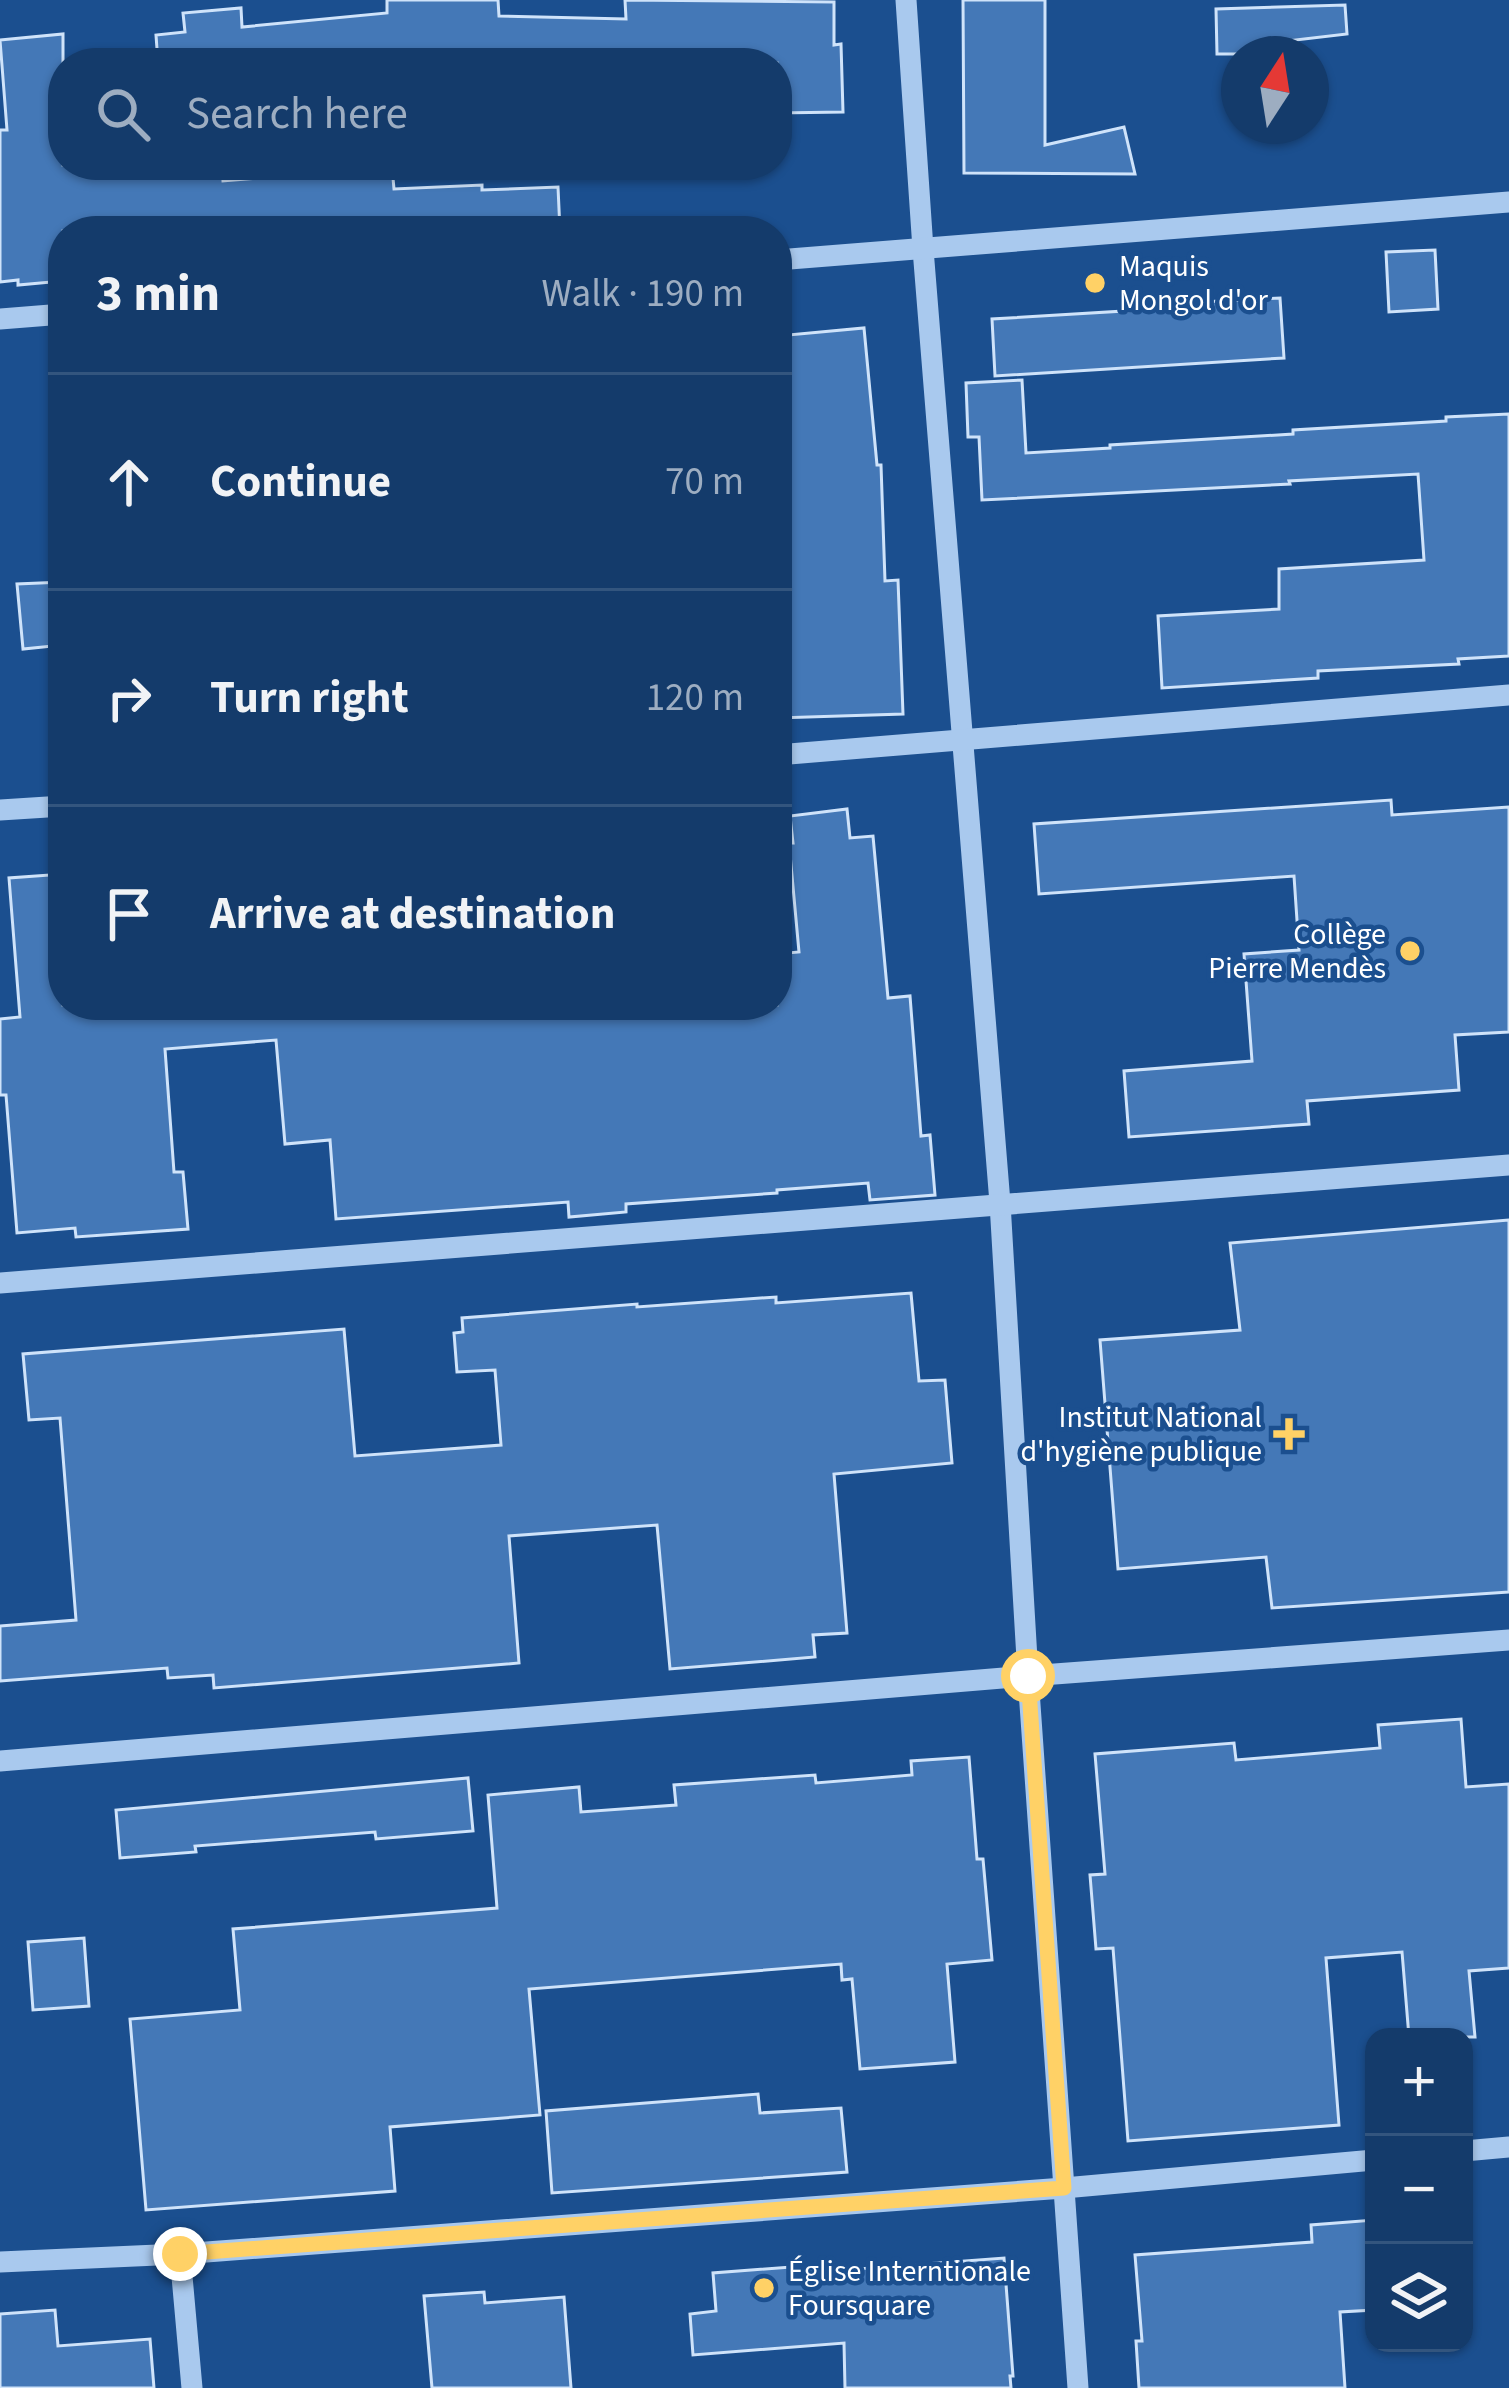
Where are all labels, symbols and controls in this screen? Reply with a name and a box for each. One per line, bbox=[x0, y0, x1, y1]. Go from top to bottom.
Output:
north arrow bbox=[1221, 36, 1329, 144]
search box bbox=[48, 48, 792, 180]
icon: search bbox=[90, 81, 156, 147]
text: Search here bbox=[186, 82, 408, 146]
place label: Maquis Mongol d'or bbox=[1119, 245, 1269, 322]
text: 3 min bbox=[96, 258, 220, 330]
text: Walk · 190 m bbox=[541, 266, 744, 322]
marker: Maquis Mongol d'or bbox=[1082, 270, 1108, 296]
icon: ahead bbox=[96, 449, 162, 515]
text: Continue bbox=[210, 450, 391, 514]
text: 70 m bbox=[665, 454, 744, 510]
icon: right bbox=[96, 665, 162, 731]
text: Turn right bbox=[210, 666, 409, 730]
text: 120 m bbox=[646, 670, 744, 726]
icon: arrive bbox=[96, 881, 162, 947]
text: Arrive at destination bbox=[210, 882, 615, 946]
place label: Collège Pierre Mendès bbox=[1208, 913, 1386, 990]
marker: Collège Pierre Mendès bbox=[1397, 938, 1423, 964]
place label: Institut National d'hygiène publique bbox=[1020, 1396, 1262, 1473]
marker: Institut National d'hygiène publique bbox=[1273, 1418, 1305, 1450]
route start bbox=[1001, 1649, 1055, 1703]
map controls bbox=[1365, 2028, 1473, 2352]
button: + bbox=[1365, 2028, 1473, 2136]
button: − bbox=[1365, 2136, 1473, 2244]
route end bbox=[153, 2227, 207, 2281]
button: layers bbox=[1365, 2244, 1473, 2352]
place label: Église Interntionale Foursquare bbox=[788, 2250, 1031, 2327]
marker: Église Interntionale Foursquare bbox=[751, 2275, 777, 2301]

